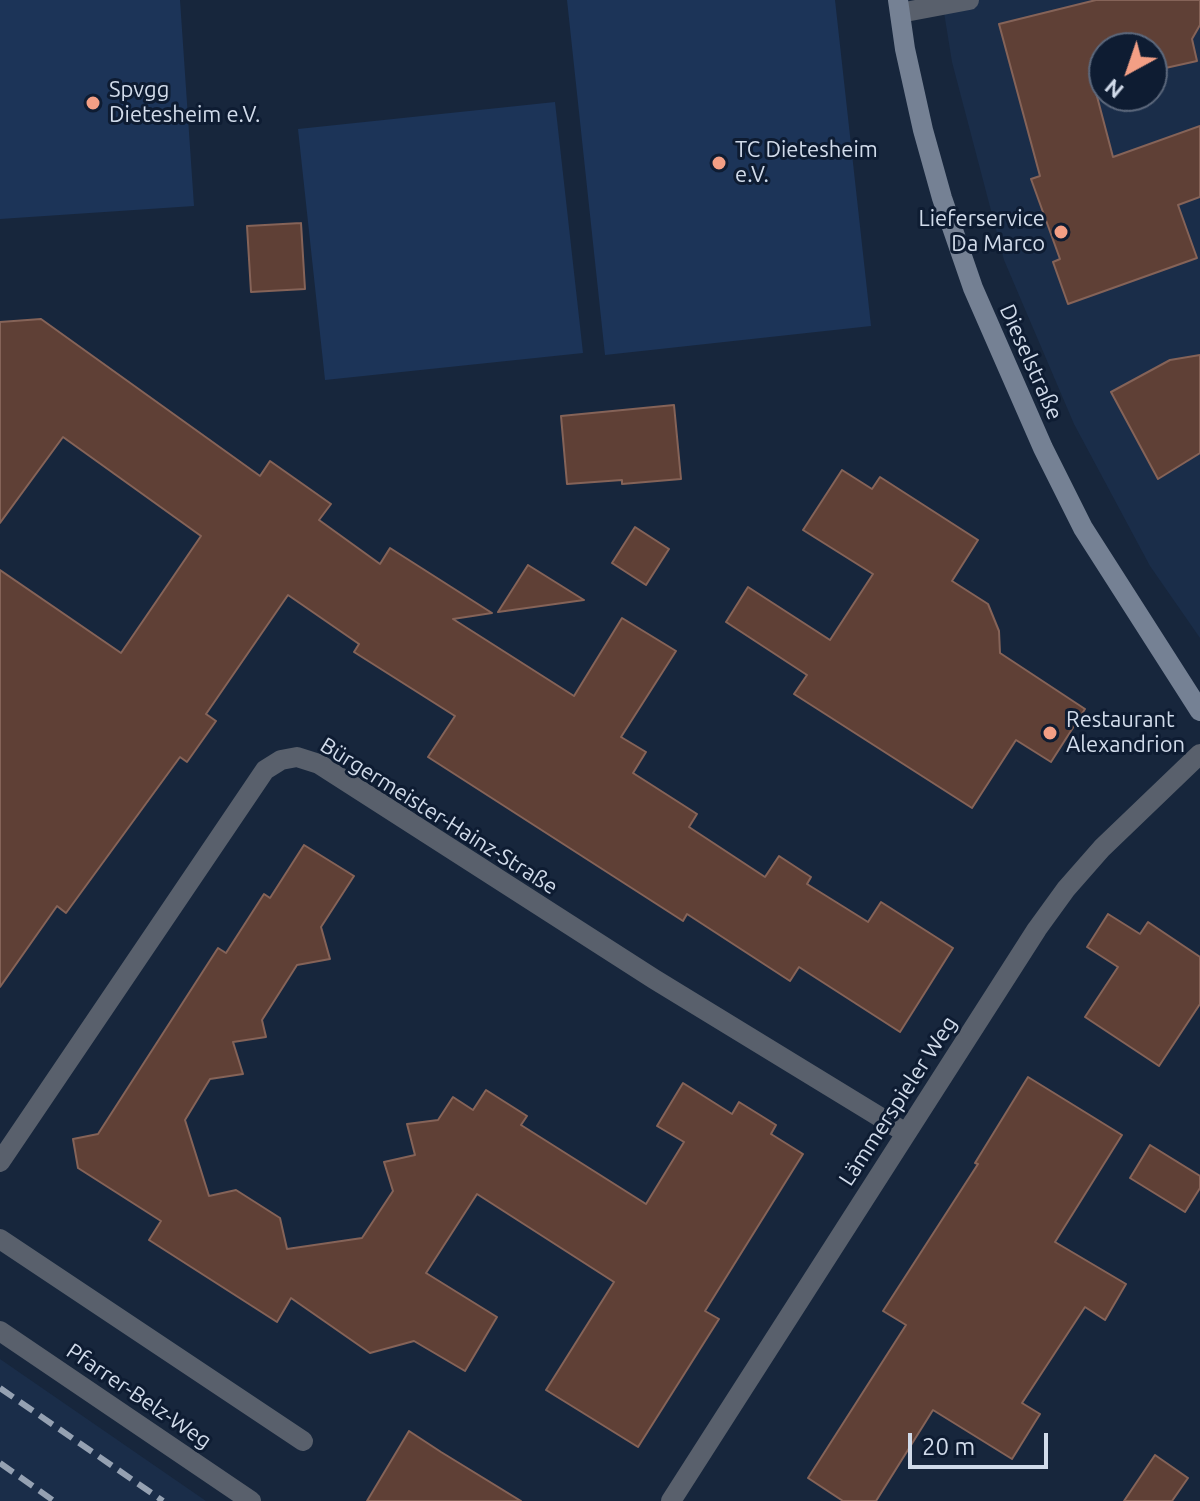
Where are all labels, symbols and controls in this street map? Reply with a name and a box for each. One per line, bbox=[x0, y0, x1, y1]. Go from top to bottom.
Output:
north arrow bbox=[1088, 32, 1168, 112]
text: N bbox=[1099, 74, 1128, 104]
place label: Spvgg Dietesheim e.V. bbox=[109, 77, 260, 128]
marker: Spvgg Dietesheim e.V. bbox=[84, 94, 102, 112]
place label: TC Dietesheim e.V. bbox=[735, 137, 878, 188]
marker: TC Dietesheim e.V. bbox=[710, 154, 728, 172]
place label: Lieferservice Da Marco bbox=[919, 206, 1045, 258]
marker: Lieferservice Da Marco bbox=[1052, 223, 1070, 241]
street label: Dieselstraße bbox=[994, 300, 1068, 424]
place label: Restaurant Alexandrion bbox=[1066, 707, 1185, 758]
marker: Restaurant Alexandrion bbox=[1041, 724, 1059, 742]
street label: Bürgermeister-Hainz-Straße bbox=[315, 732, 563, 900]
street label: Lämmerspieler Weg bbox=[833, 1011, 963, 1191]
street label: Pfarrer-Belz-Weg bbox=[62, 1338, 216, 1454]
scale bar bbox=[912, 1417, 1052, 1467]
text: 20 m bbox=[922, 1433, 975, 1460]

